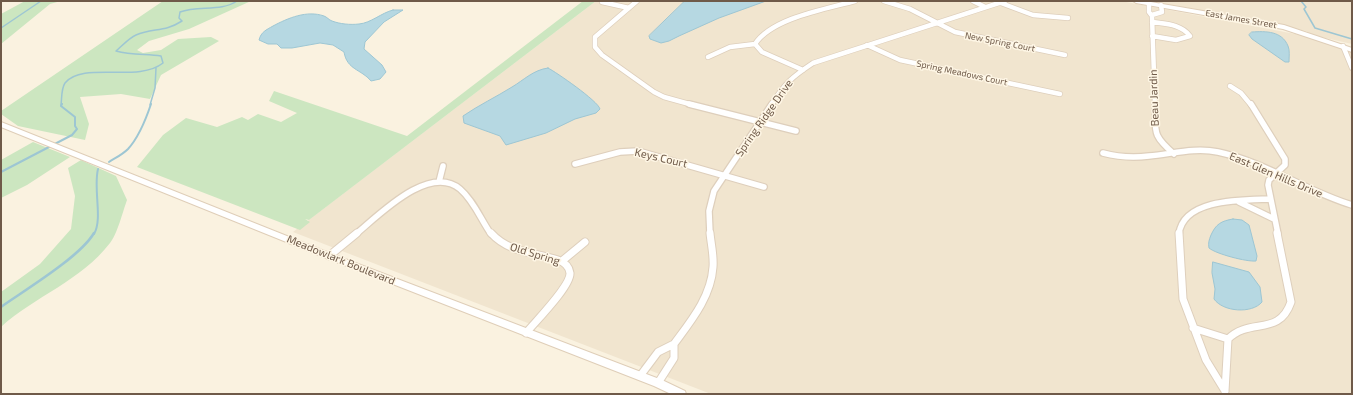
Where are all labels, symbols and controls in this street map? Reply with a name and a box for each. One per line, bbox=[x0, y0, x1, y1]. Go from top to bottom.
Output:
street label: East James Street bbox=[1204, 7, 1278, 31]
street label: New Spring Court bbox=[964, 30, 1036, 54]
street label: Spring Meadows Court bbox=[916, 58, 1008, 88]
street label: Beau Jardin bbox=[1146, 69, 1162, 127]
street label: Spring Ridge Drive bbox=[732, 77, 796, 159]
street label: Keys Court bbox=[633, 146, 689, 170]
street label: East Glen Hills Drive bbox=[1227, 149, 1325, 201]
street label: Meadowlark Boulevard bbox=[285, 232, 397, 288]
street label: Old Spring bbox=[508, 240, 562, 268]

